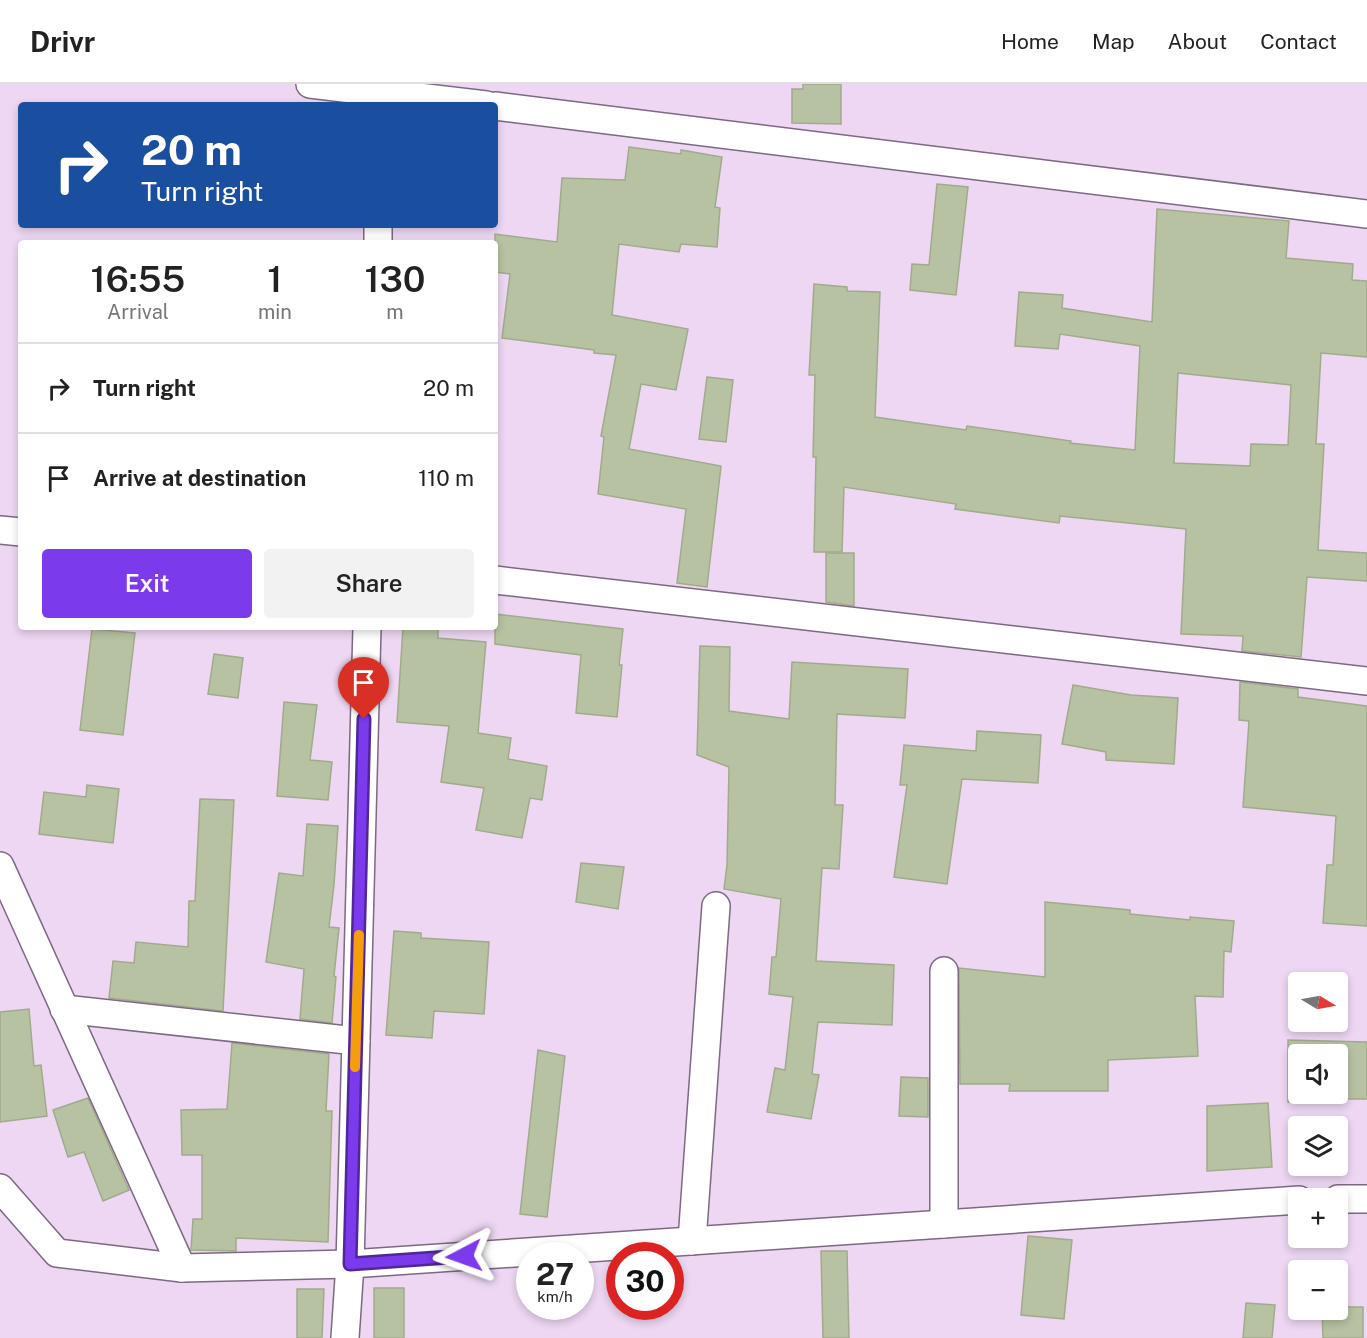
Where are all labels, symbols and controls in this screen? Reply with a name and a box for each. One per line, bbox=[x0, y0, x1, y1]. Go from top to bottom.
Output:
text: Drivr bbox=[30, 25, 95, 58]
text: Home bbox=[1001, 29, 1059, 54]
text: Map bbox=[1092, 29, 1135, 54]
text: About bbox=[1168, 29, 1227, 54]
text: Contact bbox=[1260, 29, 1337, 54]
text: 20 m bbox=[141, 125, 242, 174]
icon: right bbox=[42, 126, 120, 204]
text: Turn right bbox=[141, 175, 264, 207]
text: 16:55 bbox=[91, 258, 185, 300]
text: 1 bbox=[267, 258, 282, 300]
text: 130 bbox=[364, 258, 425, 300]
text: Arrival bbox=[107, 300, 169, 324]
text: min bbox=[258, 300, 292, 324]
text: m bbox=[386, 300, 404, 324]
icon: right bbox=[42, 372, 75, 405]
text: Turn right bbox=[93, 375, 196, 401]
text: 20 m bbox=[423, 375, 474, 401]
icon: arrive bbox=[42, 462, 75, 495]
text: Arrive at destination bbox=[93, 465, 306, 491]
text: 110 m bbox=[418, 465, 474, 491]
button: Exit bbox=[42, 549, 252, 618]
button: Share bbox=[264, 549, 474, 618]
pin bbox=[338, 657, 389, 719]
icon: arrive bbox=[347, 666, 380, 699]
north arrow bbox=[1288, 972, 1348, 1032]
map controls bbox=[1288, 972, 1348, 1320]
button: sound bbox=[1288, 1044, 1348, 1104]
button: layers bbox=[1288, 1116, 1348, 1176]
button: + bbox=[1288, 1188, 1348, 1248]
position arrow bbox=[432, 1224, 496, 1288]
speed limit sign: 30 bbox=[606, 1242, 684, 1320]
text: 27 bbox=[536, 1256, 574, 1292]
button: − bbox=[1288, 1260, 1348, 1320]
text: km/h bbox=[537, 1288, 573, 1305]

